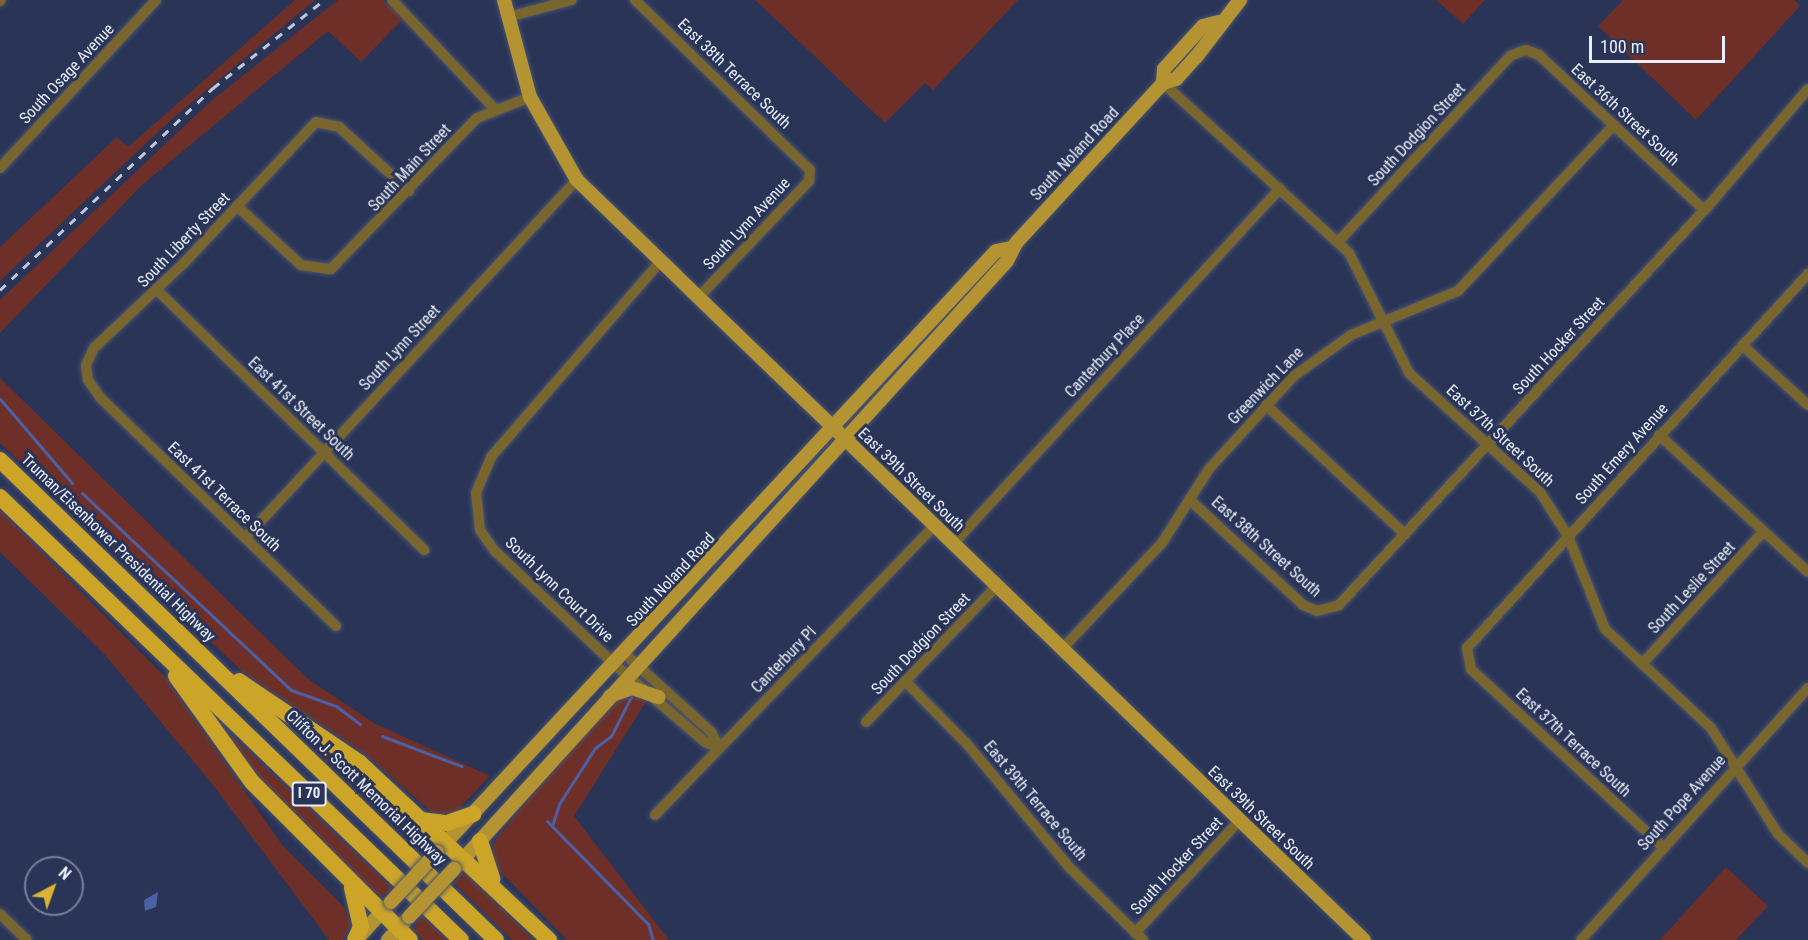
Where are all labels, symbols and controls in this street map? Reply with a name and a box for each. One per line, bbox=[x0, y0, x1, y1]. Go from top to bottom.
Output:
street label: East 38th Terrace South bbox=[673, 15, 795, 133]
street label: South Osage Avenue bbox=[16, 20, 118, 128]
scale bar bbox=[1592, 24, 1728, 62]
text: 100 m bbox=[1600, 36, 1644, 57]
street label: East 36th Street South bbox=[1567, 60, 1683, 170]
street label: South Dodgion Street bbox=[1364, 80, 1470, 190]
street label: South Noland Road bbox=[1027, 103, 1123, 205]
street label: South Main Street bbox=[365, 120, 455, 216]
street label: South Lynn Avenue bbox=[700, 174, 794, 274]
street label: South Liberty Street bbox=[134, 188, 234, 292]
street label: South Hocker Street bbox=[1509, 293, 1609, 399]
street label: South Lynn Street bbox=[355, 301, 445, 395]
street label: Canterbury Place bbox=[1061, 310, 1149, 402]
street label: Greenwich Lane bbox=[1224, 343, 1308, 429]
street label: East 41st Street South bbox=[244, 353, 358, 465]
street label: East 37th Street South bbox=[1442, 381, 1558, 491]
street label: South Emery Avenue bbox=[1572, 400, 1672, 508]
street label: East 39th Street South bbox=[854, 424, 968, 536]
street label: East 41st Terrace South bbox=[163, 438, 285, 556]
street label: Truman/Eisenhower Presidential Highway bbox=[17, 450, 219, 646]
street label: East 38th Street South bbox=[1207, 493, 1325, 601]
street label: South Noland Road bbox=[623, 529, 719, 631]
street label: South Lynn Court Drive bbox=[501, 533, 617, 647]
street label: South Leslie Street bbox=[1645, 538, 1739, 638]
street label: South Dodgion Street bbox=[868, 589, 974, 699]
street label: Canterbury Pl bbox=[748, 623, 820, 697]
street label: East 37th Terrace South bbox=[1511, 685, 1635, 801]
street label: Clifton J. Scott Memorial Highway bbox=[282, 706, 450, 870]
street label: East 39th Terrace South bbox=[979, 737, 1091, 865]
street label: South Pope Avenue bbox=[1634, 751, 1730, 855]
street label: East 39th Street South bbox=[1204, 762, 1318, 874]
road number: I 70 bbox=[291, 782, 327, 806]
street label: South Hocker Street bbox=[1127, 813, 1227, 919]
north arrow bbox=[24, 856, 84, 916]
text: N bbox=[55, 863, 75, 884]

